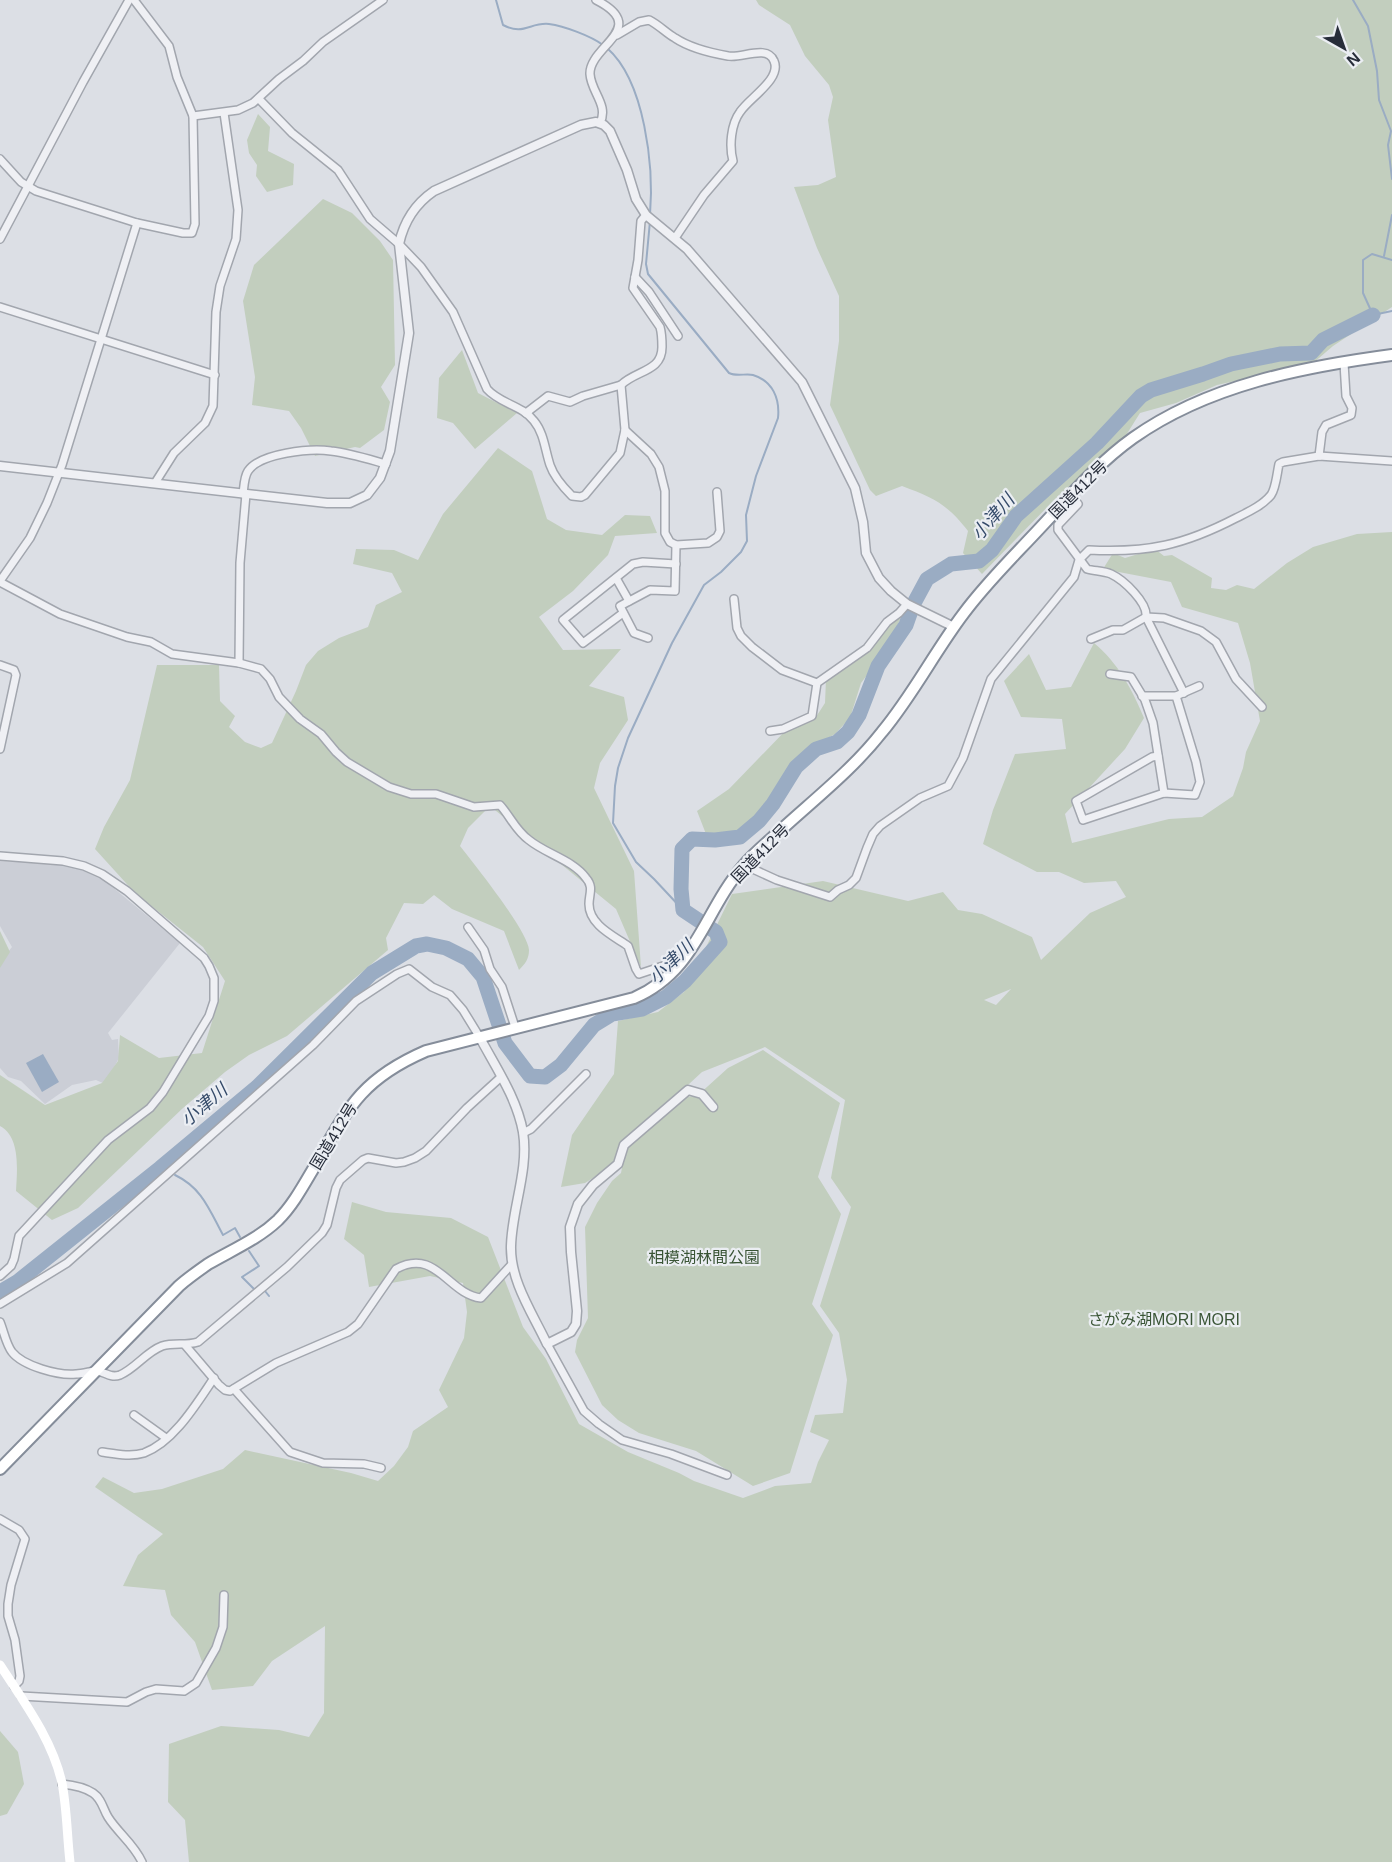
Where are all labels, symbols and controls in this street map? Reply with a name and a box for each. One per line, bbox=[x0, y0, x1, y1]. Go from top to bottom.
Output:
north arrow bbox=[1314, 18, 1374, 78]
text: N bbox=[1343, 49, 1363, 69]
street label: 国道412号 bbox=[1046, 457, 1111, 522]
water label: 小津川 bbox=[968, 489, 1020, 544]
street label: 国道412号 bbox=[728, 821, 792, 886]
water label: 小津川 bbox=[645, 935, 699, 988]
water label: 小津川 bbox=[177, 1079, 233, 1130]
street label: 国道412号 bbox=[307, 1100, 360, 1173]
park label: 相模湖林間公園 bbox=[648, 1249, 760, 1266]
park label: さがみ湖MORI MORI bbox=[1088, 1311, 1240, 1328]

